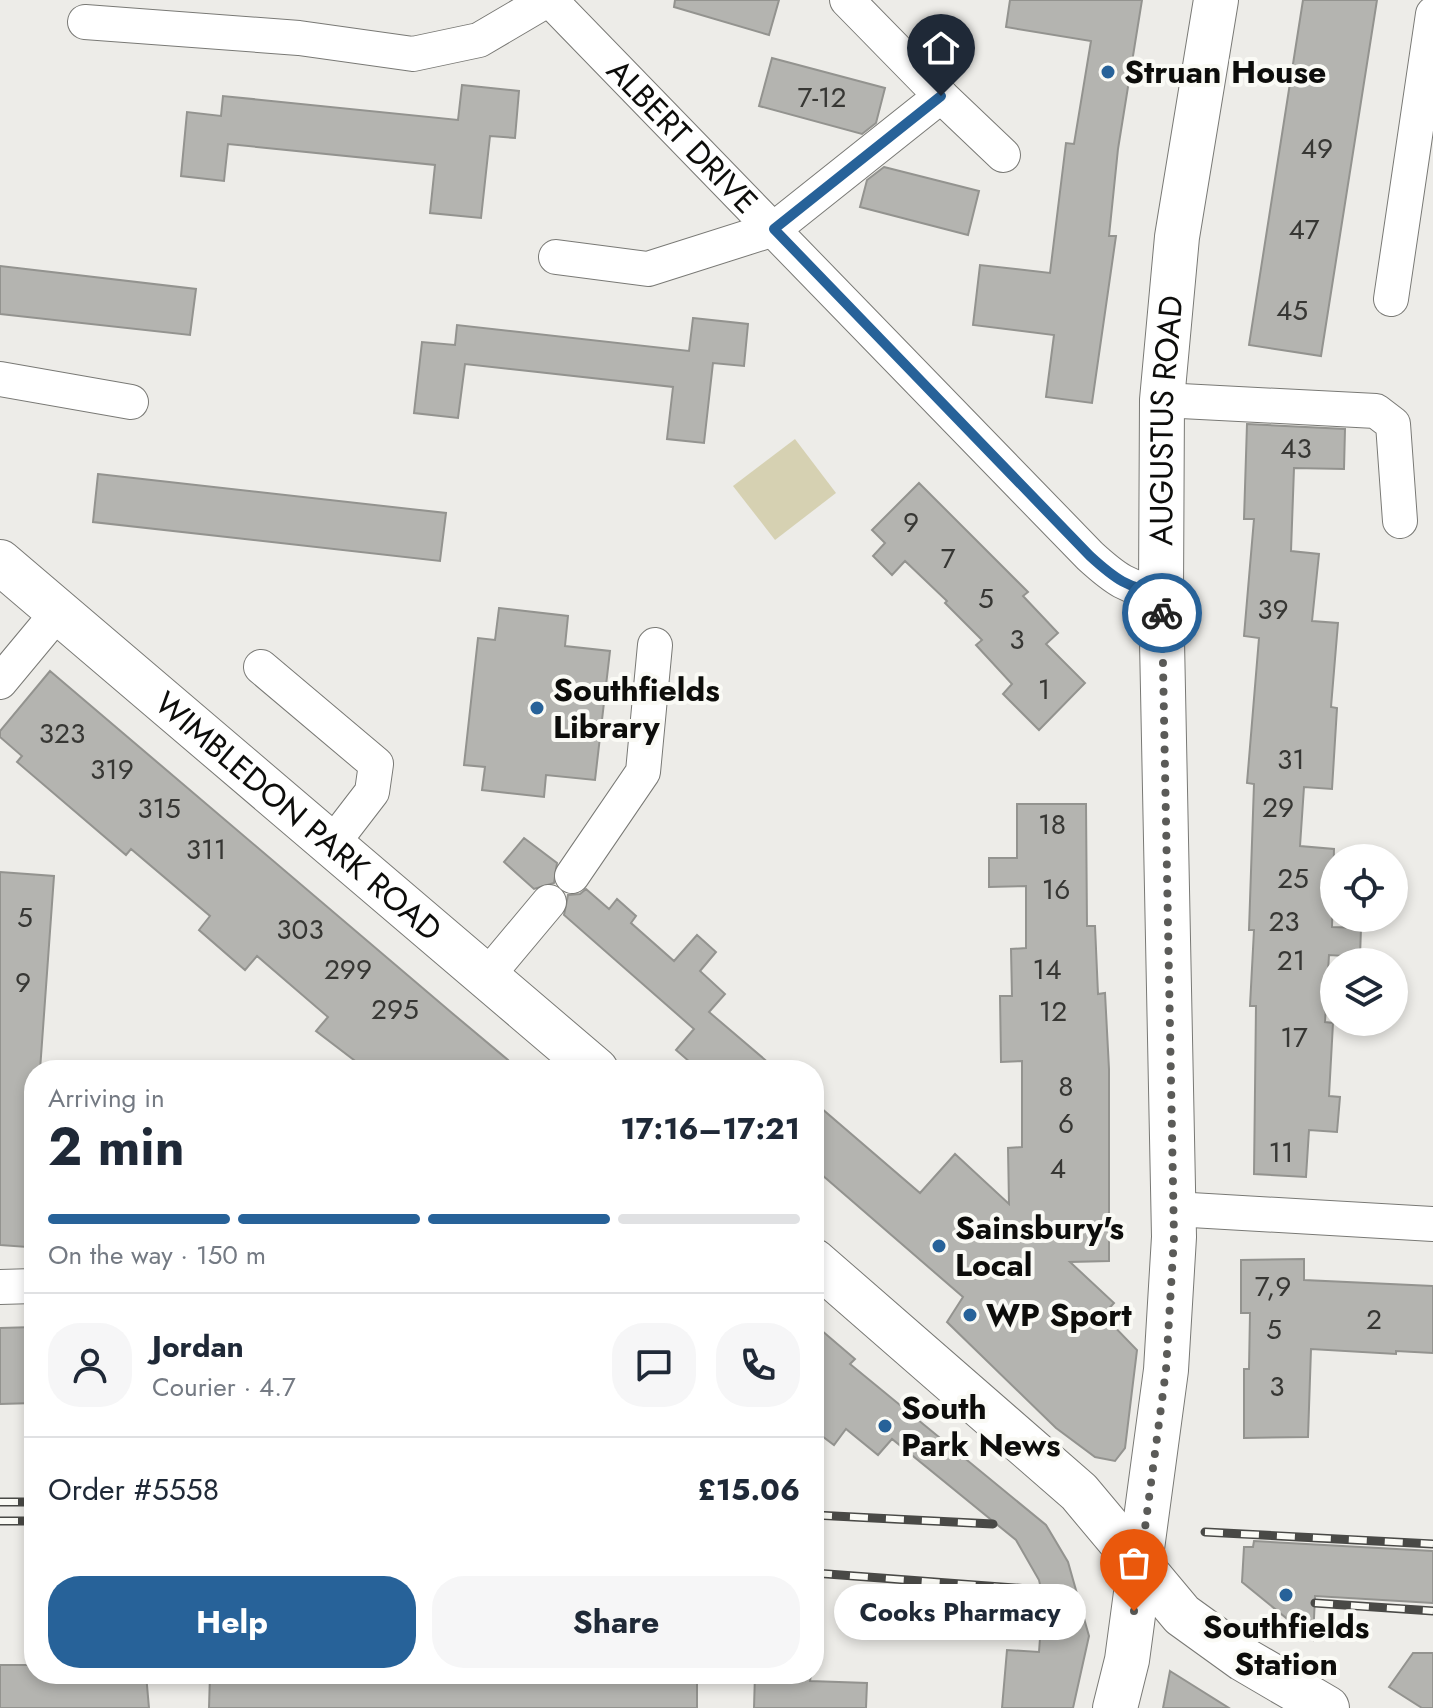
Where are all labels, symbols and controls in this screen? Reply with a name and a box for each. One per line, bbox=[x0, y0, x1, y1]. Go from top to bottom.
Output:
pin bbox=[907, 14.0, 975, 96]
icon: home bbox=[919, 26, 963, 70]
street label: ALBERT DRIVE bbox=[596, 49, 768, 224]
place label: Struan House bbox=[1124, 49, 1326, 95]
marker: Struan House bbox=[1099, 63, 1117, 81]
house number: 7-12 bbox=[797, 77, 847, 118]
house number: 49 bbox=[1301, 128, 1333, 169]
house number: 47 bbox=[1288, 209, 1320, 250]
house number: 45 bbox=[1276, 290, 1308, 331]
street label: AUGUSTUS ROAD bbox=[1138, 293, 1195, 546]
house number: 43 bbox=[1280, 428, 1312, 469]
house number: 9 bbox=[903, 502, 919, 543]
house number: 7 bbox=[941, 538, 956, 579]
courier bbox=[1122, 573, 1202, 653]
house number: 5 bbox=[978, 578, 994, 619]
house number: 39 bbox=[1257, 589, 1289, 630]
icon: bike bbox=[1140, 591, 1184, 635]
house number: 3 bbox=[1009, 619, 1025, 660]
place label: Southfields Library bbox=[553, 667, 720, 750]
house number: 1 bbox=[1038, 669, 1050, 710]
street label: WIMBLEDON PARK ROAD bbox=[145, 681, 452, 952]
marker: Southfields Library bbox=[528, 699, 546, 717]
house number: 323 bbox=[39, 713, 85, 754]
house number: 31 bbox=[1277, 739, 1305, 780]
house number: 319 bbox=[90, 749, 134, 790]
house number: 29 bbox=[1262, 787, 1294, 828]
house number: 315 bbox=[137, 788, 181, 829]
house number: 18 bbox=[1038, 804, 1066, 845]
house number: 311 bbox=[186, 829, 226, 870]
map controls bbox=[1320, 844, 1408, 1036]
button: locate bbox=[1320, 844, 1408, 932]
house number: 25 bbox=[1277, 858, 1309, 899]
house number: 16 bbox=[1042, 869, 1070, 910]
house number: 5 bbox=[17, 897, 33, 938]
house number: 23 bbox=[1268, 901, 1300, 942]
house number: 303 bbox=[276, 909, 324, 950]
house number: 21 bbox=[1277, 940, 1305, 981]
button: layers bbox=[1320, 948, 1408, 1036]
house number: 299 bbox=[324, 949, 372, 990]
house number: 14 bbox=[1033, 949, 1061, 990]
house number: 9 bbox=[15, 962, 31, 1003]
house number: 295 bbox=[371, 989, 419, 1030]
house number: 12 bbox=[1039, 991, 1067, 1032]
house number: 17 bbox=[1280, 1017, 1308, 1058]
house number: 8 bbox=[1058, 1066, 1074, 1107]
text: Arriving in bbox=[48, 1079, 165, 1117]
house number: 6 bbox=[1058, 1103, 1074, 1144]
text: 17:16–17:21 bbox=[620, 1107, 800, 1150]
text: 2 min bbox=[48, 1109, 185, 1185]
house number: 11 bbox=[1268, 1132, 1294, 1173]
house number: 4 bbox=[1050, 1148, 1066, 1189]
place label: Sainsbury's Local bbox=[955, 1205, 1124, 1288]
text: On the way · 150 m bbox=[48, 1236, 266, 1274]
marker: Sainsbury's Local bbox=[930, 1237, 948, 1255]
house number: 7,9 bbox=[1255, 1266, 1291, 1307]
place label: WP Sport bbox=[986, 1292, 1132, 1338]
house number: 2 bbox=[1366, 1299, 1382, 1340]
marker: WP Sport bbox=[961, 1306, 979, 1324]
house number: 5 bbox=[1266, 1309, 1282, 1350]
button: person bbox=[48, 1323, 132, 1407]
button: chat bbox=[612, 1323, 696, 1407]
button: phone bbox=[716, 1323, 800, 1407]
text: Jordan bbox=[152, 1325, 244, 1368]
house number: 3 bbox=[1269, 1366, 1285, 1407]
text: Courier · 4.7 bbox=[152, 1368, 296, 1406]
place label: South Park News bbox=[901, 1385, 1061, 1468]
marker: South Park News bbox=[876, 1417, 894, 1435]
text: Order #5558 bbox=[48, 1468, 219, 1511]
text: £15.06 bbox=[697, 1468, 800, 1511]
pin bbox=[1100, 1529, 1168, 1611]
icon: bag bbox=[1112, 1541, 1156, 1585]
button: Help bbox=[48, 1576, 416, 1668]
button: Share bbox=[432, 1576, 800, 1668]
callout: Cooks Pharmacy bbox=[834, 1583, 1086, 1639]
marker: Southfields Station bbox=[1277, 1586, 1295, 1604]
text: Cooks Pharmacy bbox=[860, 1593, 1060, 1631]
place label: Southfields Station bbox=[1203, 1604, 1369, 1687]

